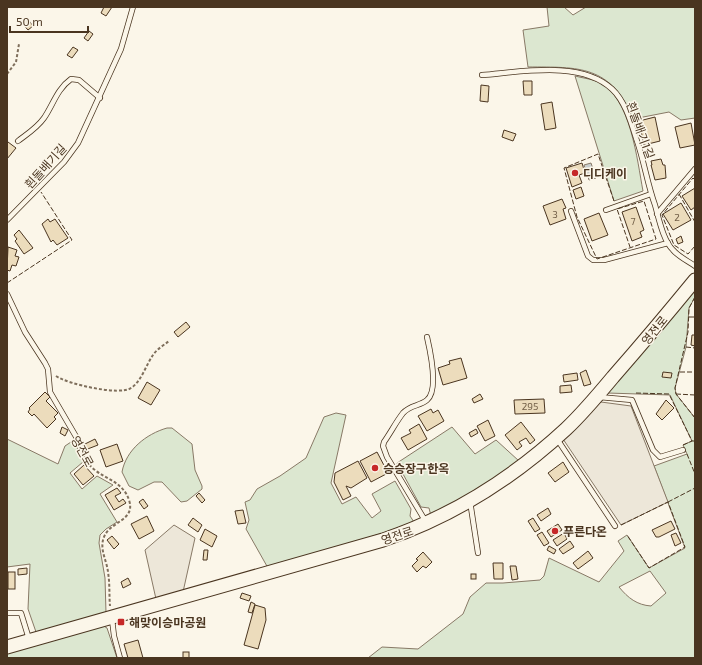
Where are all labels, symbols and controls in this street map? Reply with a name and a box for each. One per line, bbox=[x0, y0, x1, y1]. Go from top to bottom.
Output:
scale bar bbox=[10, 8, 88, 34]
text: 50 m bbox=[16, 14, 43, 28]
street label: 흰돌배기1길 bbox=[624, 99, 658, 161]
street label: 흰돌배기길 bbox=[21, 141, 69, 191]
place label: 디디케이 bbox=[583, 166, 627, 180]
marker: 디디케이 bbox=[570, 168, 580, 178]
house number: 3 bbox=[552, 208, 558, 220]
house number: 2 bbox=[674, 211, 680, 223]
house number: 7 bbox=[630, 215, 636, 227]
street label: 영전로 bbox=[638, 313, 670, 347]
house number: 295 bbox=[522, 400, 538, 412]
street label: 영전로 bbox=[69, 433, 97, 469]
place label: 승승장구한옥 bbox=[383, 461, 449, 475]
marker: 승승장구한옥 bbox=[370, 463, 380, 473]
street label: 영전로 bbox=[379, 523, 415, 547]
place label: 푸른다온 bbox=[563, 524, 607, 538]
marker: 푸른다온 bbox=[550, 526, 560, 536]
place label: 해맞이승마공원 bbox=[129, 615, 206, 629]
marker: 해맞이승마공원 bbox=[116, 617, 126, 627]

